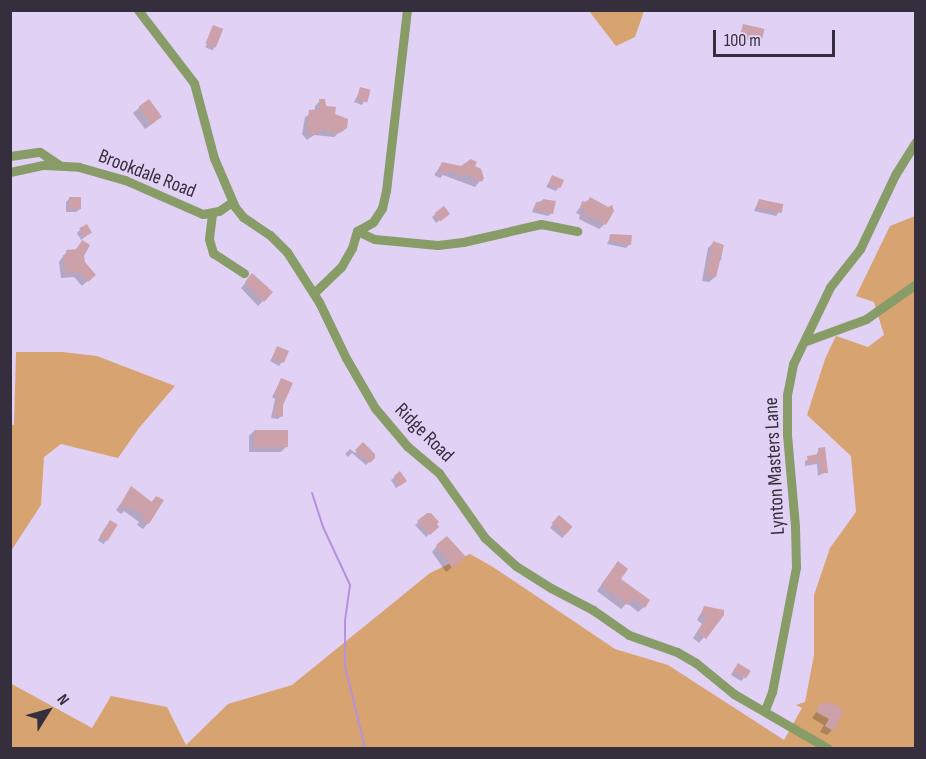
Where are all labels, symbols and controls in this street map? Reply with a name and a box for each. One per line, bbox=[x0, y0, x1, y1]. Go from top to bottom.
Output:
scale bar bbox=[716, 18, 838, 56]
text: 100 m bbox=[724, 30, 761, 51]
street label: Brookdale Road bbox=[95, 144, 199, 204]
street label: Lynton Masters Lane bbox=[759, 397, 791, 535]
street label: Ridge Road bbox=[389, 398, 459, 468]
north arrow bbox=[18, 681, 78, 741]
text: N bbox=[53, 691, 73, 709]

